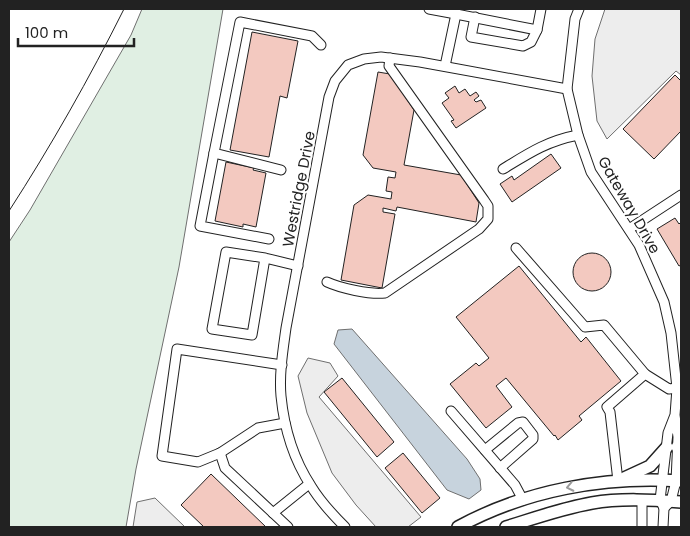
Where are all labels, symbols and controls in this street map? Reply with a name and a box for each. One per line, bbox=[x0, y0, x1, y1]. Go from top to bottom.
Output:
scale bar bbox=[18, 15, 134, 47]
text: 100 m bbox=[25, 22, 68, 43]
street label: Westridge Drive bbox=[277, 129, 320, 249]
street label: Gateway Drive bbox=[593, 152, 666, 257]
one-way arrow bbox=[566, 481, 575, 492]

